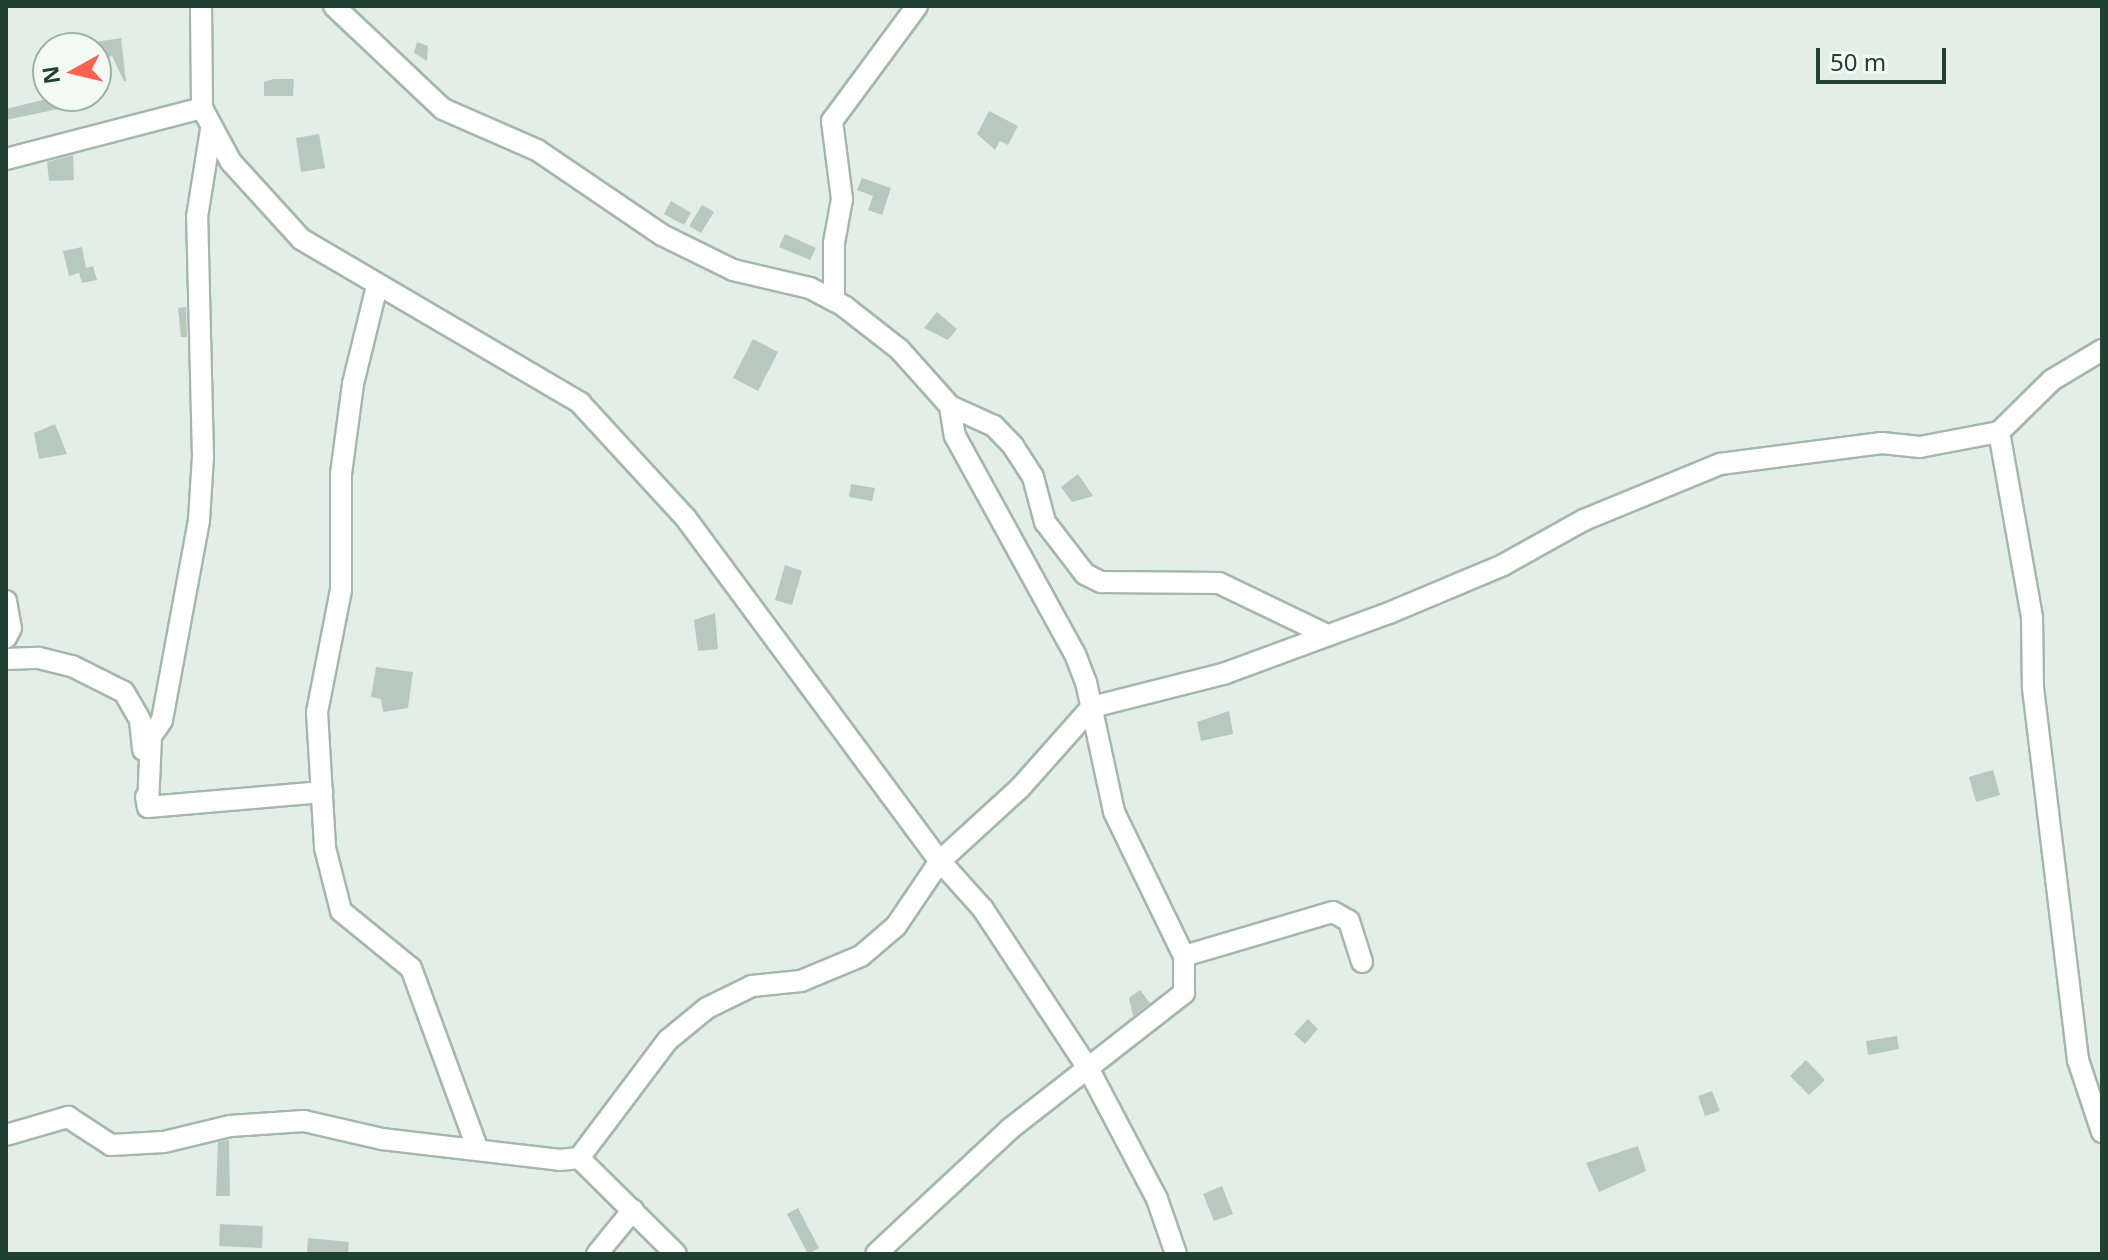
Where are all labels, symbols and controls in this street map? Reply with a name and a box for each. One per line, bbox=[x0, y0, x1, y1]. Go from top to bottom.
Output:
north arrow bbox=[32, 32, 112, 112]
scale bar bbox=[1820, 32, 1950, 82]
text: 50 m bbox=[1830, 45, 1886, 78]
text: N bbox=[34, 64, 66, 86]

